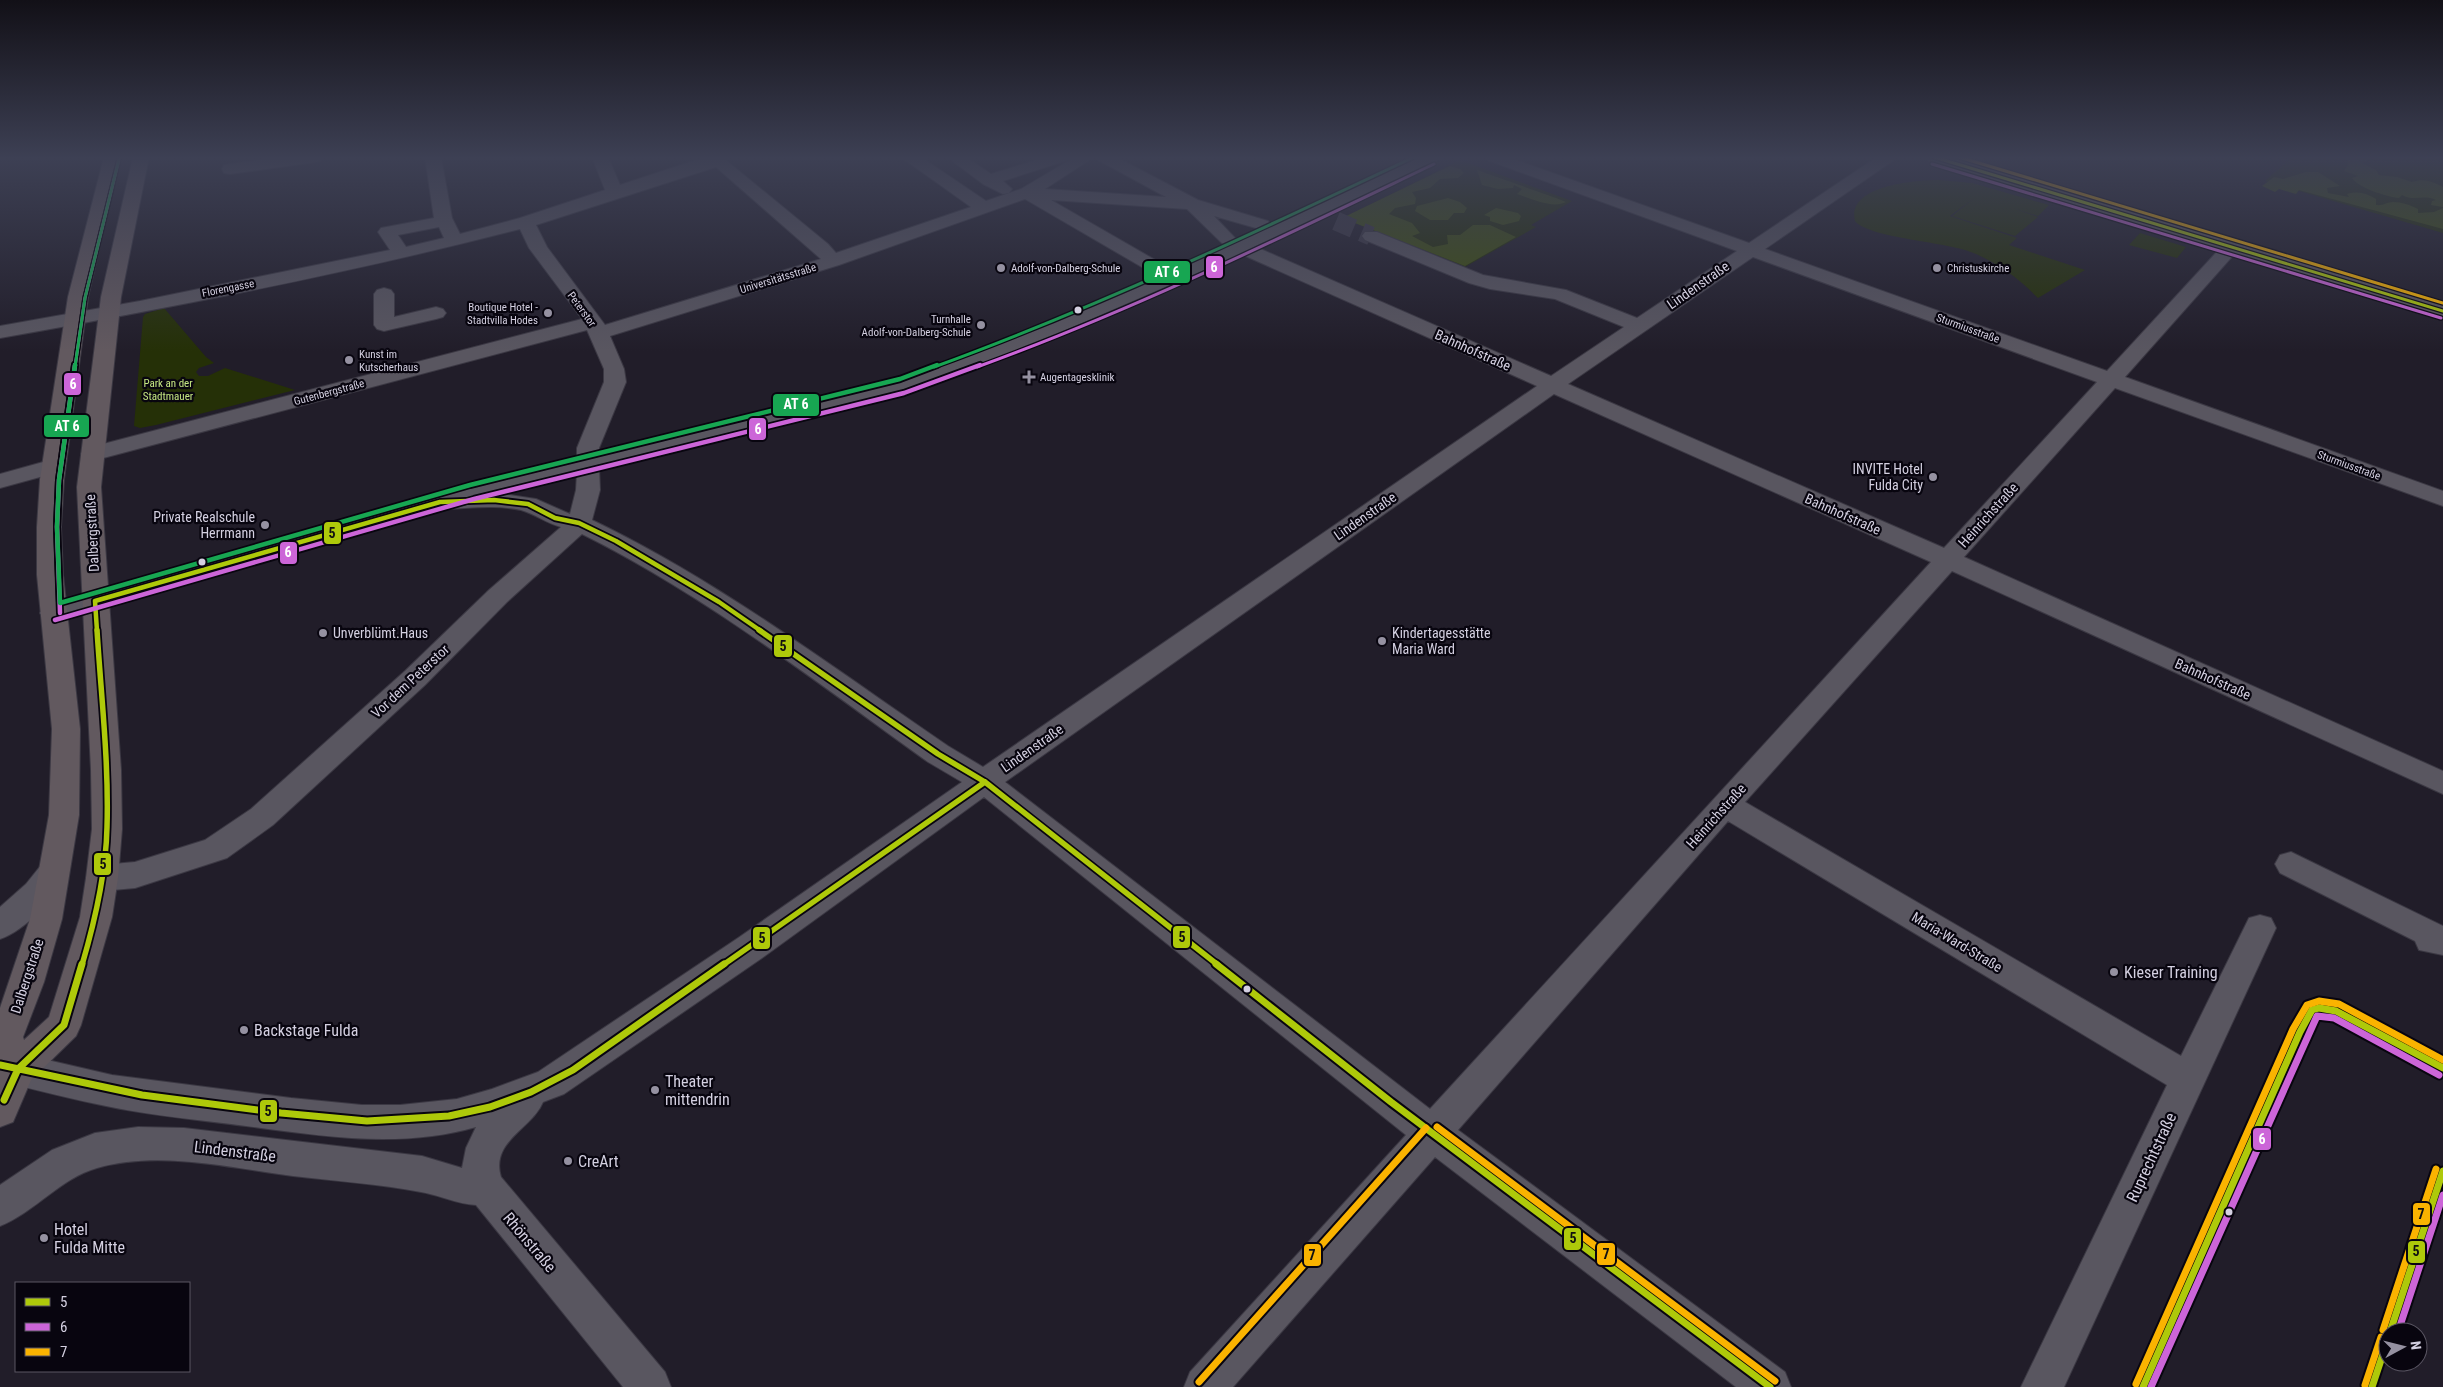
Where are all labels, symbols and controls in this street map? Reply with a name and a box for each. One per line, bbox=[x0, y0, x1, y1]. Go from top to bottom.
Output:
line badge: 6 bbox=[1205, 255, 1224, 279]
street label: Lindenstraße bbox=[1664, 258, 1732, 312]
text: 6 bbox=[1210, 259, 1218, 275]
line badge: AT 6 bbox=[1143, 260, 1191, 284]
street label: Universitätsstraße bbox=[738, 261, 818, 296]
marker: Adolf-von-Dalberg-Schule bbox=[995, 262, 1007, 274]
place label: Adolf-von-Dalberg-Schule bbox=[1011, 262, 1120, 275]
marker: Christuskirche bbox=[1931, 262, 1943, 274]
place label: Christuskirche bbox=[1947, 262, 2009, 275]
text: AT 6 bbox=[1154, 264, 1180, 280]
street label: Florengasse bbox=[201, 277, 255, 300]
street label: Peterstor bbox=[565, 289, 599, 330]
place label: Boutique Hotel - Stadtvilla Hodes bbox=[467, 301, 538, 327]
unlabelled marker bbox=[1073, 305, 1083, 315]
marker: Boutique Hotel - Stadtvilla Hodes bbox=[542, 307, 554, 319]
street label: Sturmiusstraße bbox=[1934, 311, 2001, 346]
place label: Turnhalle Adolf-von-Dalberg-Schule bbox=[862, 313, 971, 339]
marker: Turnhalle Adolf-von-Dalberg-Schule bbox=[975, 319, 987, 331]
street label: Bahnhofstraße bbox=[1433, 326, 1514, 374]
place label: Kunst im Kutscherhaus bbox=[359, 348, 418, 374]
marker: Kunst im Kutscherhaus bbox=[343, 354, 355, 366]
marker: Augentagesklinik bbox=[1022, 370, 1036, 384]
place label: Augentagesklinik bbox=[1040, 371, 1114, 384]
line badge: 6 bbox=[63, 372, 82, 396]
text: 6 bbox=[69, 376, 77, 392]
park label: Park an der Stadtmauer bbox=[143, 377, 194, 403]
street label: Gutenbergstraße bbox=[292, 377, 366, 408]
line badge: AT 6 bbox=[772, 393, 820, 417]
text: AT 6 bbox=[783, 396, 809, 412]
line badge: AT 6 bbox=[43, 414, 90, 438]
line badge: 6 bbox=[748, 417, 767, 441]
text: AT 6 bbox=[54, 418, 80, 434]
text: 6 bbox=[754, 421, 762, 437]
street label: Sturmiusstraße bbox=[2315, 448, 2382, 483]
place label: INVITE Hotel Fulda City bbox=[1853, 461, 1923, 493]
marker: INVITE Hotel Fulda City bbox=[1927, 471, 1939, 483]
street label: Heinrichstraße bbox=[1955, 479, 2021, 550]
street label: Lindenstraße bbox=[1331, 489, 1399, 543]
street label: Bahnhofstraße bbox=[1803, 490, 1884, 538]
street label: Dalbergstraße bbox=[82, 493, 102, 572]
place label: Private Realschule Herrmann bbox=[153, 509, 255, 541]
marker: Private Realschule Herrmann bbox=[259, 519, 271, 531]
line badge: 5 bbox=[323, 521, 342, 545]
text: 5 bbox=[328, 525, 336, 541]
line badge: 6 bbox=[279, 541, 298, 565]
text: 6 bbox=[284, 544, 292, 560]
unlabelled marker bbox=[197, 557, 207, 567]
place label: Unverblümt.Haus bbox=[333, 625, 428, 641]
place label: Kindertagesstätte Maria Ward bbox=[1392, 625, 1491, 657]
marker: Unverblümt.Haus bbox=[317, 627, 329, 639]
line badge: 5 bbox=[773, 634, 793, 658]
marker: Kindertagesstätte Maria Ward bbox=[1376, 635, 1388, 647]
text: 5 bbox=[779, 638, 787, 654]
street label: Vor dem Peterstor bbox=[368, 641, 452, 721]
street label: Bahnhofstraße bbox=[2173, 655, 2254, 703]
street label: Lindenstraße bbox=[998, 721, 1066, 775]
street label: Heinrichstraße bbox=[1683, 780, 1749, 851]
line badge: 5 bbox=[93, 852, 112, 876]
text: 5 bbox=[99, 856, 107, 872]
street label: Maria-Ward-Straße bbox=[1909, 909, 2005, 976]
line badge: 5 bbox=[1172, 925, 1191, 949]
line badge: 5 bbox=[752, 926, 771, 950]
text: 5 bbox=[1178, 929, 1186, 945]
text: 5 bbox=[758, 930, 766, 946]
street label: Dalbergstraße bbox=[7, 936, 47, 1015]
place label: Kieser Training bbox=[2124, 963, 2218, 982]
marker: Kieser Training bbox=[2108, 966, 2120, 978]
unlabelled marker bbox=[1242, 984, 1252, 994]
place label: Backstage Fulda bbox=[254, 1021, 358, 1040]
marker: Backstage Fulda bbox=[238, 1024, 250, 1036]
place label: Theater mittendrin bbox=[665, 1072, 730, 1109]
marker: Theater mittendrin bbox=[649, 1084, 661, 1096]
line badge: 5 bbox=[259, 1099, 278, 1123]
text: 5 bbox=[264, 1103, 272, 1119]
street label: Ruprechtstraße bbox=[2122, 1110, 2180, 1205]
line badge: 6 bbox=[2252, 1127, 2272, 1151]
text: 6 bbox=[2258, 1131, 2266, 1147]
street label: Lindenstraße bbox=[193, 1137, 277, 1166]
place label: CreArt bbox=[578, 1152, 619, 1171]
marker: CreArt bbox=[562, 1155, 574, 1167]
line badge: 7 bbox=[2412, 1202, 2431, 1226]
text: 7 bbox=[2417, 1206, 2425, 1222]
unlabelled marker bbox=[2224, 1207, 2234, 1217]
street label: Rhönstraße bbox=[499, 1209, 560, 1276]
place label: Hotel Fulda Mitte bbox=[54, 1220, 125, 1257]
line badge: 5 bbox=[1563, 1227, 1582, 1251]
text: 5 bbox=[1569, 1230, 1577, 1246]
marker: Hotel Fulda Mitte bbox=[38, 1232, 50, 1244]
line badge: 5 bbox=[2407, 1240, 2426, 1264]
line badge: 7 bbox=[1596, 1242, 1616, 1266]
line badge: 7 bbox=[1303, 1243, 1322, 1267]
text: 5 bbox=[2412, 1243, 2420, 1259]
text: 7 bbox=[1602, 1246, 1610, 1262]
text: 7 bbox=[1308, 1247, 1316, 1263]
legend bbox=[15, 1282, 190, 1372]
text: 5 bbox=[60, 1293, 67, 1311]
text: 6 bbox=[60, 1318, 67, 1336]
north arrow bbox=[2378, 1322, 2428, 1372]
text: N bbox=[2407, 1340, 2424, 1351]
text: 7 bbox=[60, 1343, 67, 1361]

